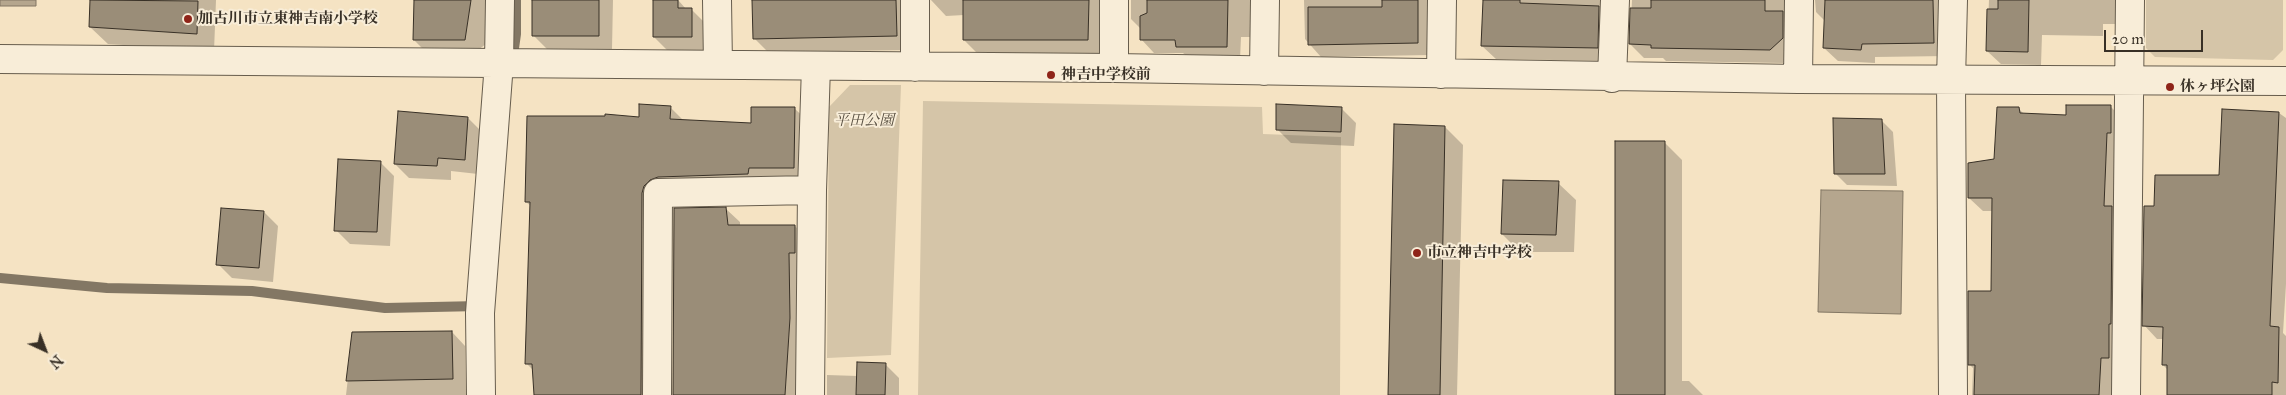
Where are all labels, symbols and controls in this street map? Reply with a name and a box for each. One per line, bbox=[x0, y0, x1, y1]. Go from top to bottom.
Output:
place label: 加古川市立東神吉南小学校 bbox=[198, 10, 378, 28]
marker: 加古川市立東神吉南小学校 bbox=[182, 13, 194, 25]
scale bar bbox=[2106, 20, 2205, 52]
text: 20 m bbox=[2112, 30, 2144, 48]
place label: 神吉中学校前 bbox=[1061, 66, 1151, 84]
marker: 神吉中学校前 bbox=[1045, 69, 1057, 81]
place label: 休ヶ坪公園 bbox=[2180, 78, 2255, 96]
marker: 休ヶ坪公園 bbox=[2164, 81, 2176, 93]
park label: 平田公園 bbox=[834, 112, 894, 130]
place label: 市立神吉中学校 bbox=[1427, 244, 1532, 262]
marker: 市立神吉中学校 bbox=[1411, 247, 1423, 259]
north arrow bbox=[20, 325, 70, 375]
text: N bbox=[45, 351, 66, 372]

